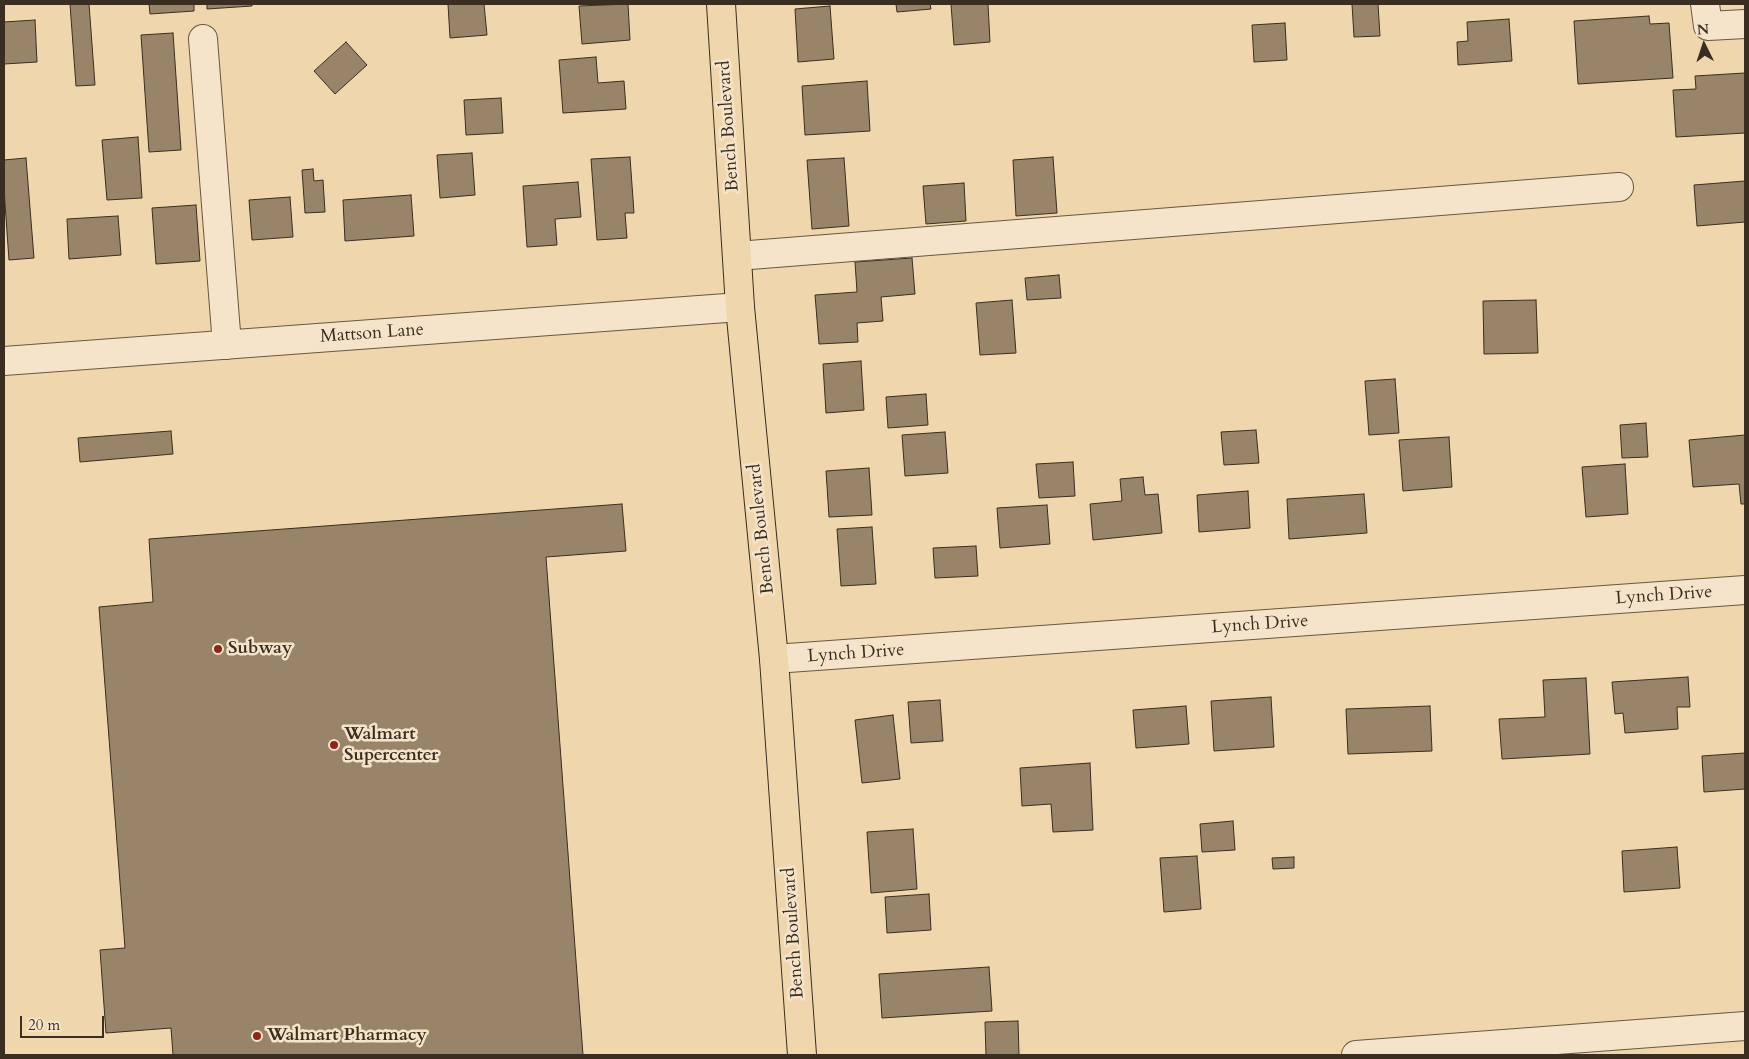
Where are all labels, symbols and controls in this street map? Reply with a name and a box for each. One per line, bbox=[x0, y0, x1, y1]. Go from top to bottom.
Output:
north arrow bbox=[1679, 20, 1729, 70]
text: N bbox=[1696, 20, 1710, 39]
street label: Bench Boulevard bbox=[714, 60, 744, 192]
street label: Mattson Lane bbox=[319, 320, 425, 348]
street label: Bench Boulevard bbox=[744, 463, 780, 595]
street label: Lynch Drive bbox=[1615, 582, 1713, 610]
street label: Lynch Drive bbox=[1211, 611, 1309, 639]
place label: Subway bbox=[228, 638, 292, 660]
street label: Lynch Drive bbox=[807, 640, 905, 668]
marker: Subway bbox=[212, 643, 224, 655]
place label: Walmart Supercenter bbox=[344, 724, 438, 766]
marker: Walmart Supercenter bbox=[328, 739, 340, 751]
street label: Bench Boulevard bbox=[779, 867, 809, 999]
scale bar bbox=[22, 1006, 106, 1038]
text: 20 m bbox=[28, 1015, 60, 1035]
place label: Walmart Pharmacy bbox=[267, 1025, 427, 1047]
marker: Walmart Pharmacy bbox=[251, 1030, 263, 1042]

